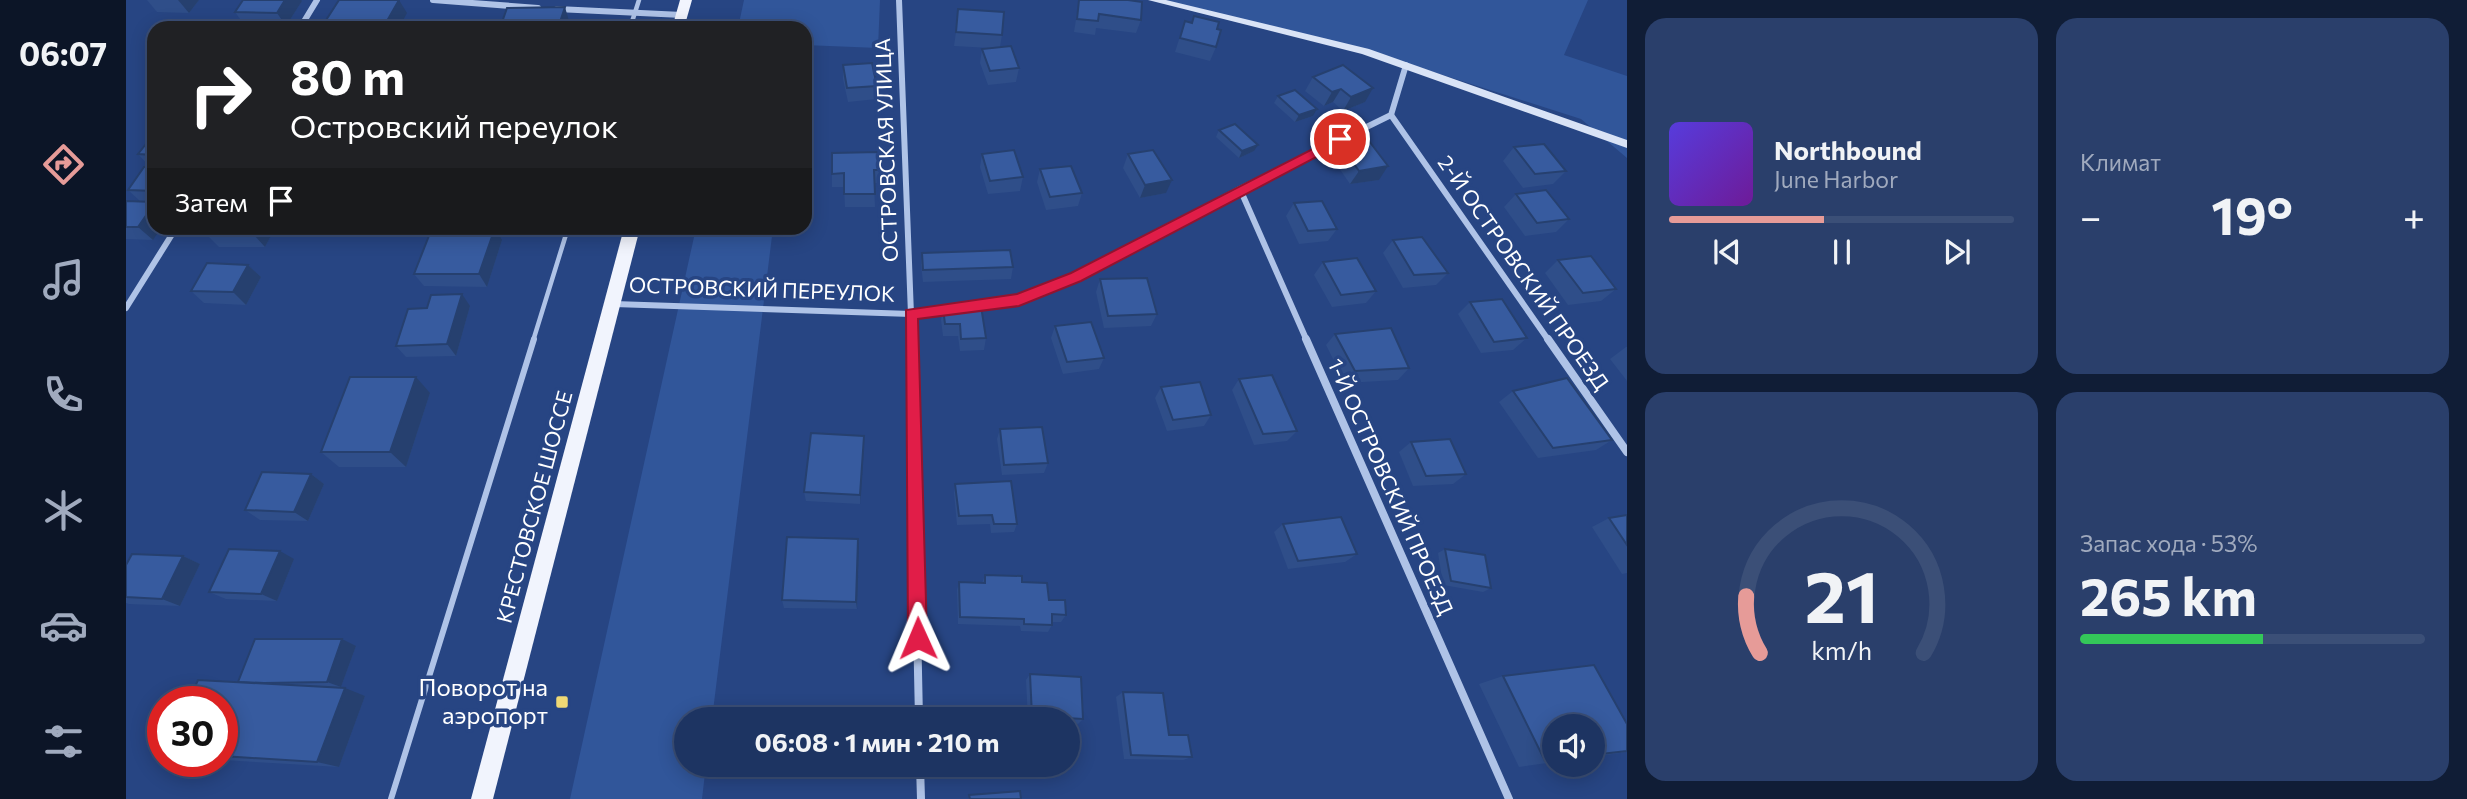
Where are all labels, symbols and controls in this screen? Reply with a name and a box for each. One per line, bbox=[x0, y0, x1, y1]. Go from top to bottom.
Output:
text: 06:07 bbox=[19, 33, 107, 73]
street label: ОСТРОВСКАЯ УЛИЦА bbox=[869, 38, 902, 263]
text: 80 m bbox=[290, 45, 405, 105]
icon: right bbox=[175, 49, 266, 140]
text: Островский переулок bbox=[290, 105, 618, 145]
pin bbox=[1310, 109, 1370, 169]
icon: arrive bbox=[1321, 120, 1359, 158]
text: Northbound bbox=[1774, 134, 1922, 165]
icon: directions bbox=[39, 140, 88, 189]
text: Климат bbox=[2080, 148, 2161, 176]
street label: 2-Й ОСТРОВСКИЙ ПРОЕЗД bbox=[1434, 150, 1615, 394]
text: June Harbor bbox=[1774, 165, 1898, 193]
icon: arrive bbox=[262, 182, 300, 220]
text: 19° bbox=[2211, 182, 2293, 246]
text: Затем bbox=[175, 186, 248, 217]
text: − bbox=[2080, 192, 2102, 239]
text: + bbox=[2403, 192, 2425, 239]
icon: previous bbox=[1708, 233, 1746, 271]
icon: pause bbox=[1823, 233, 1861, 271]
icon: next bbox=[1938, 233, 1976, 271]
icon: music bbox=[39, 255, 88, 304]
street label: ОСТРОВСКИЙ ПЕРЕУЛОК bbox=[629, 271, 895, 306]
street label: 1-Й ОСТРОВСКИЙ ПРОЕЗД bbox=[1323, 354, 1459, 618]
icon: phone bbox=[39, 370, 88, 419]
street label: КРЕСТОВСКОЕ ШОССЕ bbox=[490, 388, 577, 625]
icon: climate bbox=[39, 486, 88, 535]
text: Запас хода · 53% bbox=[2080, 529, 2257, 557]
text: 21 bbox=[1804, 549, 1879, 638]
text: 265 km bbox=[2080, 563, 2257, 627]
icon: car bbox=[39, 601, 88, 650]
position arrow bbox=[881, 601, 955, 675]
text: km/h bbox=[1811, 634, 1872, 664]
place label: Поворот на аэропорт bbox=[418, 672, 548, 729]
speed limit sign: 30 bbox=[147, 686, 238, 777]
marker: Поворот на аэропорт bbox=[554, 694, 570, 710]
map controls bbox=[1542, 714, 1605, 777]
button: sound bbox=[1542, 714, 1605, 777]
icon: filters bbox=[39, 717, 88, 766]
text: 06:08 · 1 мин · 210 m bbox=[755, 726, 999, 757]

